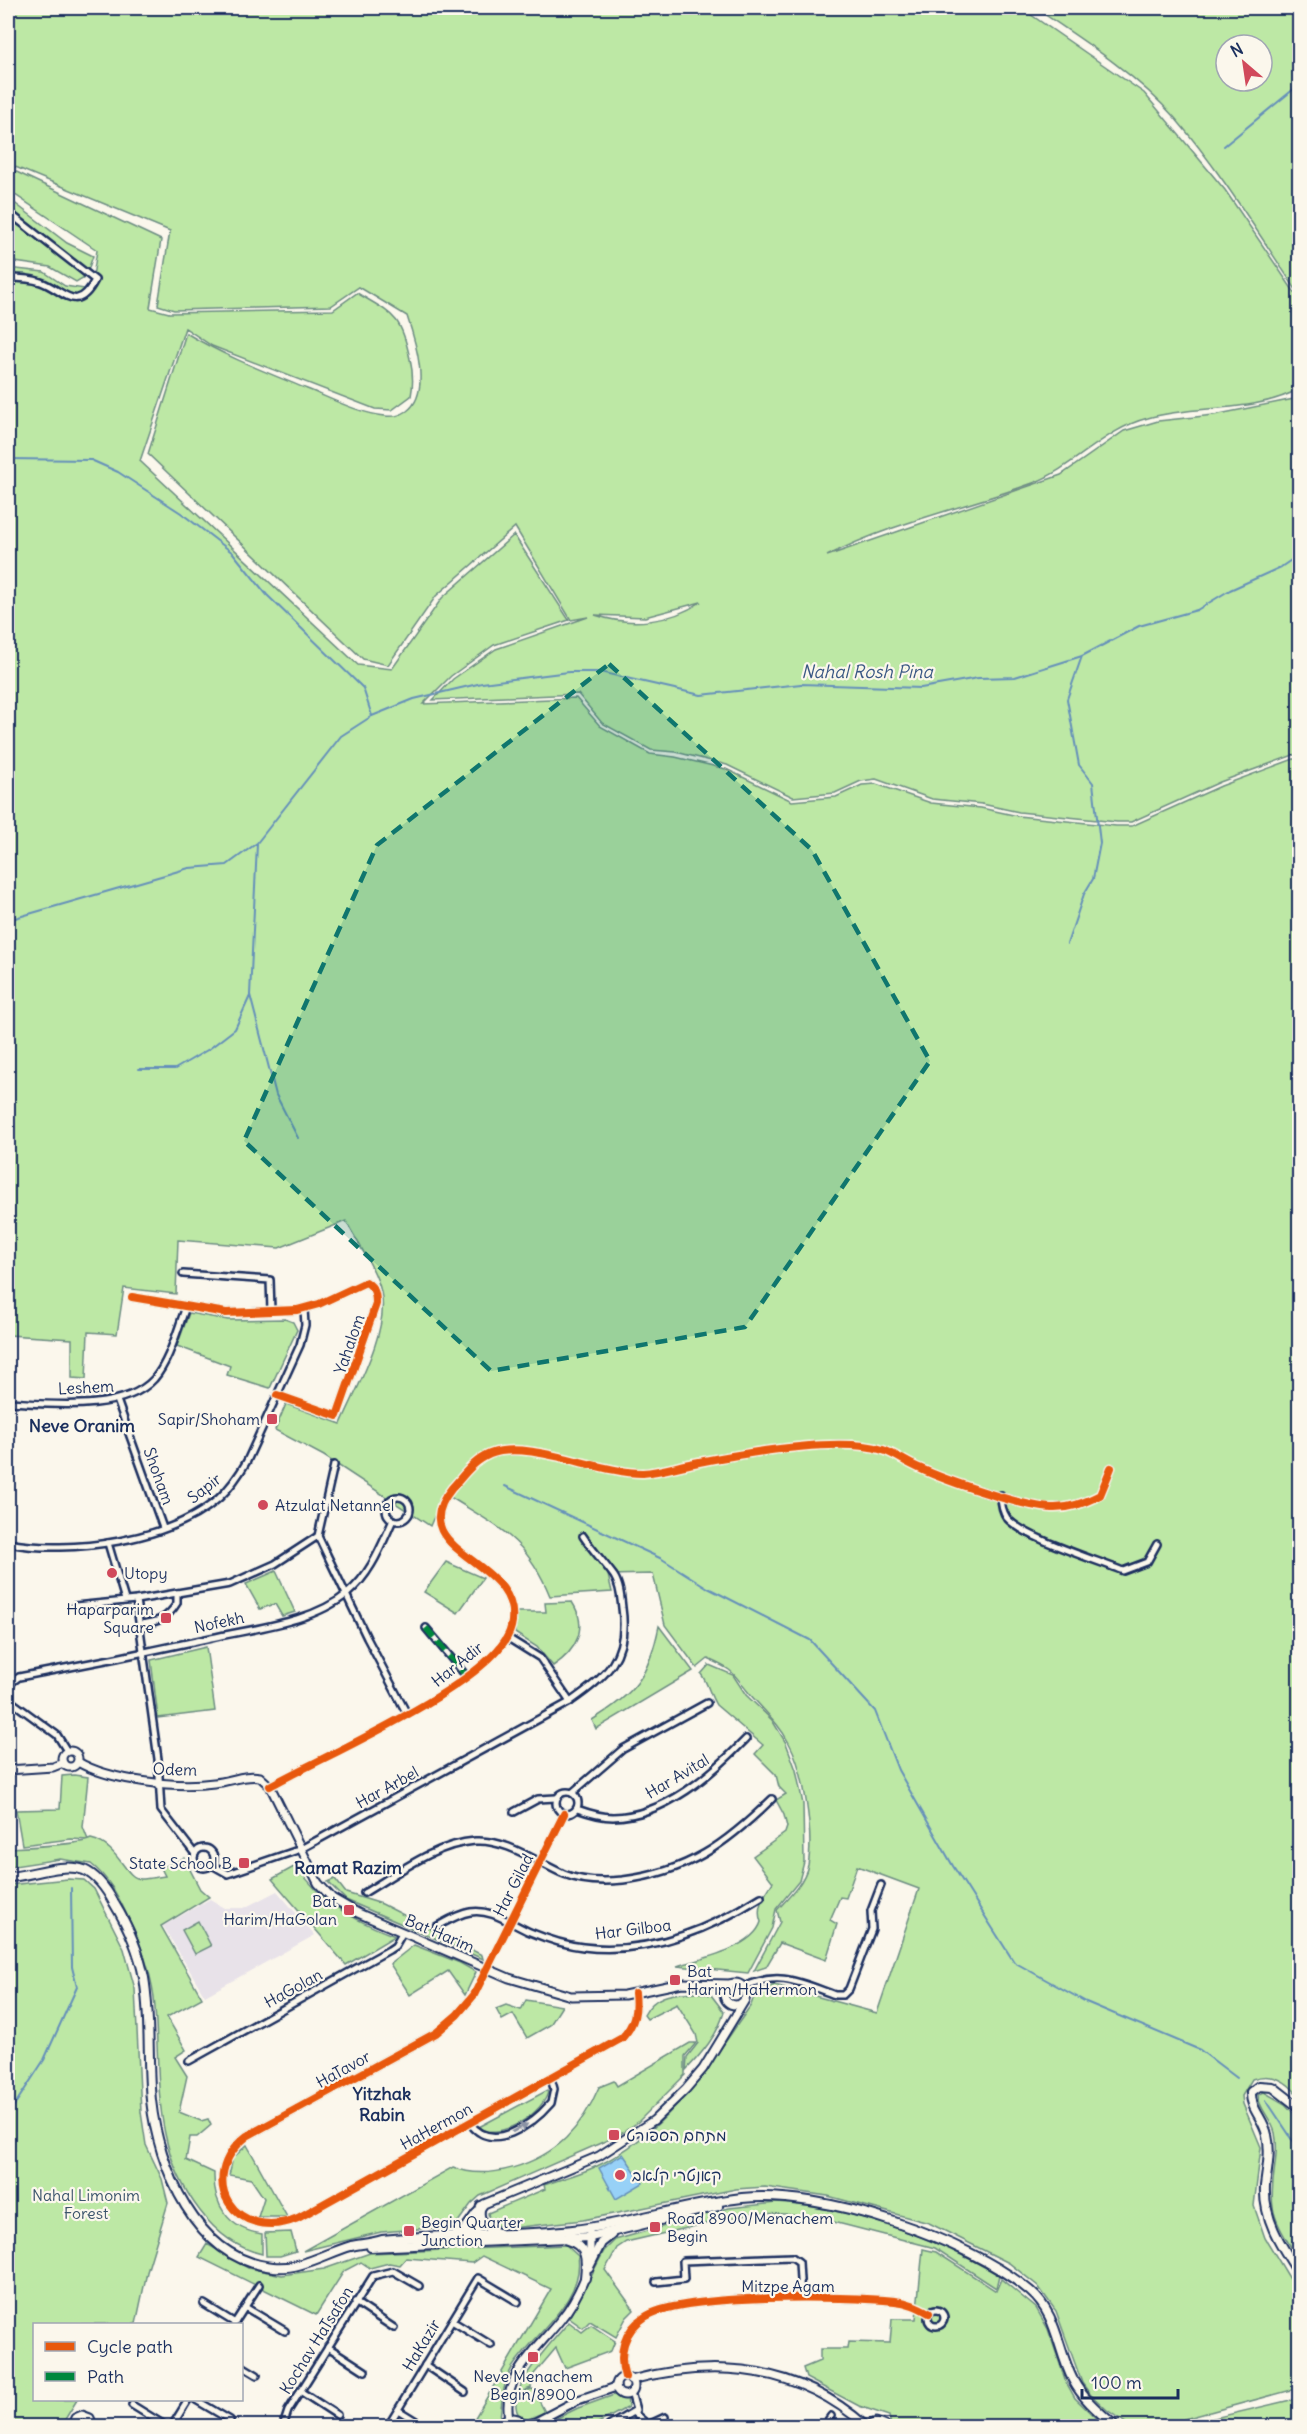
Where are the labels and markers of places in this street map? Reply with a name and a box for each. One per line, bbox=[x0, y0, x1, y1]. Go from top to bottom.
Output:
place label: Sapir/Shoham bbox=[158, 1409, 260, 1429]
marker: Sapir/Shoham bbox=[265, 1412, 279, 1426]
place label: Atzulat Netannel bbox=[275, 1495, 394, 1515]
marker: Atzulat Netannel bbox=[256, 1498, 270, 1512]
place label: Utopy bbox=[124, 1563, 168, 1583]
marker: Utopy bbox=[105, 1566, 119, 1580]
place label: Haparparim Square bbox=[66, 1599, 154, 1637]
marker: Haparparim Square bbox=[159, 1611, 173, 1625]
place label: State School B bbox=[129, 1853, 232, 1873]
marker: State School B bbox=[237, 1856, 251, 1870]
place label: Bat Harim/HaGolan bbox=[223, 1891, 338, 1929]
marker: Bat Harim/HaGolan bbox=[342, 1903, 356, 1917]
place label: Bat Harim/HaHermon bbox=[687, 1961, 817, 1999]
marker: Bat Harim/HaHermon bbox=[668, 1973, 682, 1987]
place label: מתחם הספורט bbox=[626, 2125, 726, 2145]
marker: מתחם הספורט bbox=[607, 2128, 621, 2142]
place label: קאנטרי קלאב bbox=[632, 2165, 721, 2186]
marker: קאנטרי קלאב bbox=[613, 2168, 627, 2182]
place label: Road 8900/Menachem Begin bbox=[667, 2208, 833, 2246]
place label: Begin Quarter Junction bbox=[421, 2212, 524, 2250]
marker: Road 8900/Menachem Begin bbox=[648, 2220, 662, 2234]
marker: Begin Quarter Junction bbox=[402, 2224, 416, 2238]
marker: Neve Menachem Begin/8900 bbox=[526, 2350, 540, 2364]
place label: Neve Menachem Begin/8900 bbox=[473, 2366, 593, 2404]

